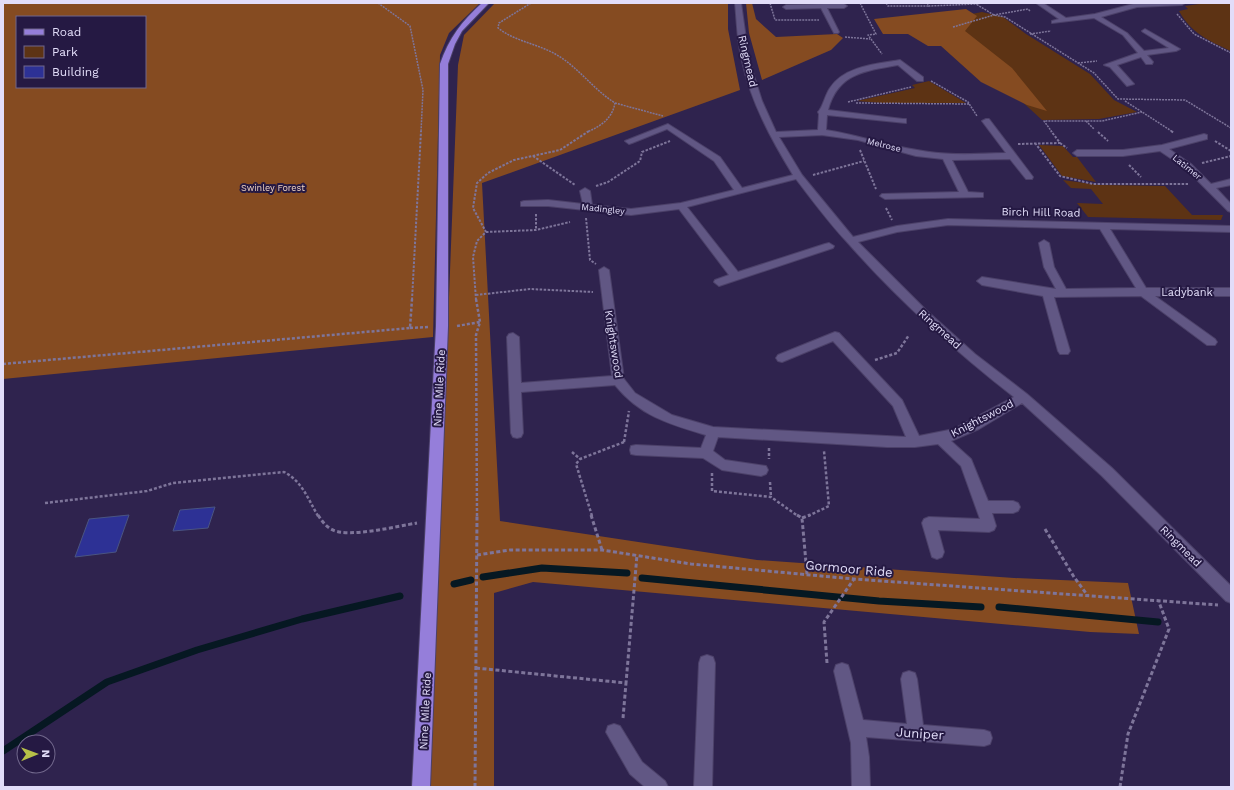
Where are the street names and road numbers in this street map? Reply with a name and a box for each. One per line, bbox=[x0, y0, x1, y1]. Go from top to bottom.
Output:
street label: Ringmead bbox=[735, 34, 760, 88]
street label: Melrose bbox=[866, 136, 902, 154]
street label: Latimer bbox=[1171, 152, 1204, 182]
street label: Madingley bbox=[581, 202, 626, 216]
street label: Birch Hill Road bbox=[1001, 205, 1081, 220]
street label: Ladybank bbox=[1161, 286, 1213, 299]
street label: Ringmead bbox=[916, 307, 964, 352]
street label: Knightswood bbox=[602, 309, 625, 379]
street label: Nine Mile Ride bbox=[431, 349, 448, 427]
street label: Knightswood bbox=[949, 397, 1016, 440]
street label: Ringmead bbox=[1157, 523, 1204, 570]
street label: Gormoor Ride bbox=[805, 557, 893, 580]
street label: Nine Mile Ride bbox=[417, 672, 434, 750]
street label: Juniper bbox=[896, 724, 944, 743]

